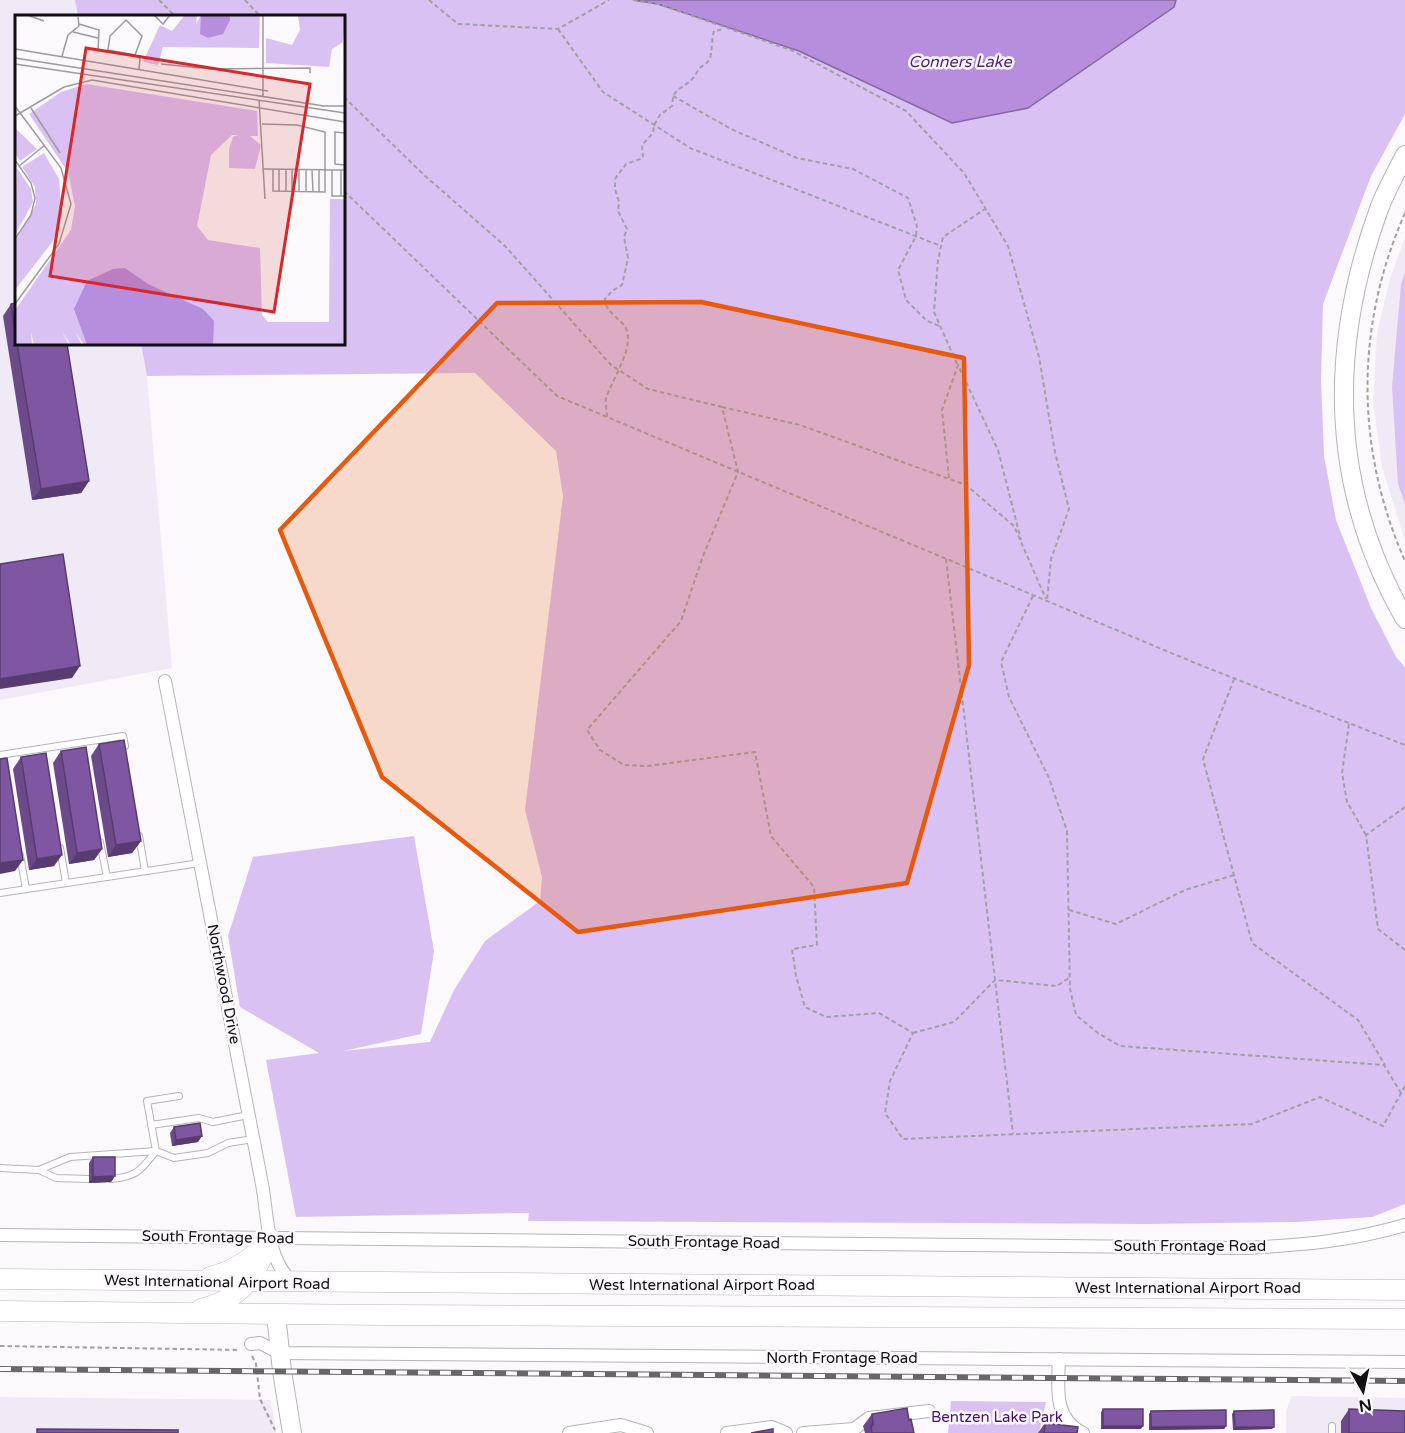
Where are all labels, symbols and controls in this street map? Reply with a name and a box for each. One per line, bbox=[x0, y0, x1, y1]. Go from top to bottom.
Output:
inset map bbox=[15, 15, 345, 345]
water label: Conners Lake bbox=[909, 52, 1012, 72]
street label: Northwood Drive bbox=[204, 923, 244, 1045]
street label: South Frontage Road bbox=[142, 1227, 294, 1247]
street label: South Frontage Road bbox=[628, 1232, 780, 1252]
street label: South Frontage Road bbox=[1114, 1237, 1266, 1255]
street label: West International Airport Road bbox=[104, 1271, 330, 1293]
street label: West International Airport Road bbox=[589, 1276, 815, 1294]
street label: West International Airport Road bbox=[1075, 1279, 1301, 1297]
street label: North Frontage Road bbox=[766, 1349, 918, 1367]
north arrow bbox=[1333, 1361, 1393, 1421]
text: N bbox=[1357, 1394, 1373, 1416]
park label: Bentzen Lake Park bbox=[931, 1408, 1063, 1426]

